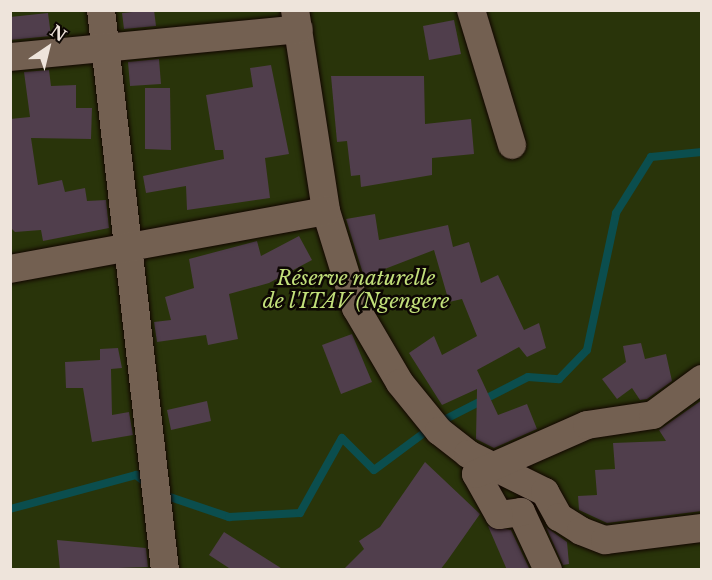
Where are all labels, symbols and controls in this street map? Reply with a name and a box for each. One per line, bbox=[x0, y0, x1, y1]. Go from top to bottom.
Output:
north arrow bbox=[18, 18, 78, 78]
text: N bbox=[46, 21, 70, 46]
park label: Réserve naturelle de l'ITAV (Ngengere bbox=[262, 266, 450, 313]

